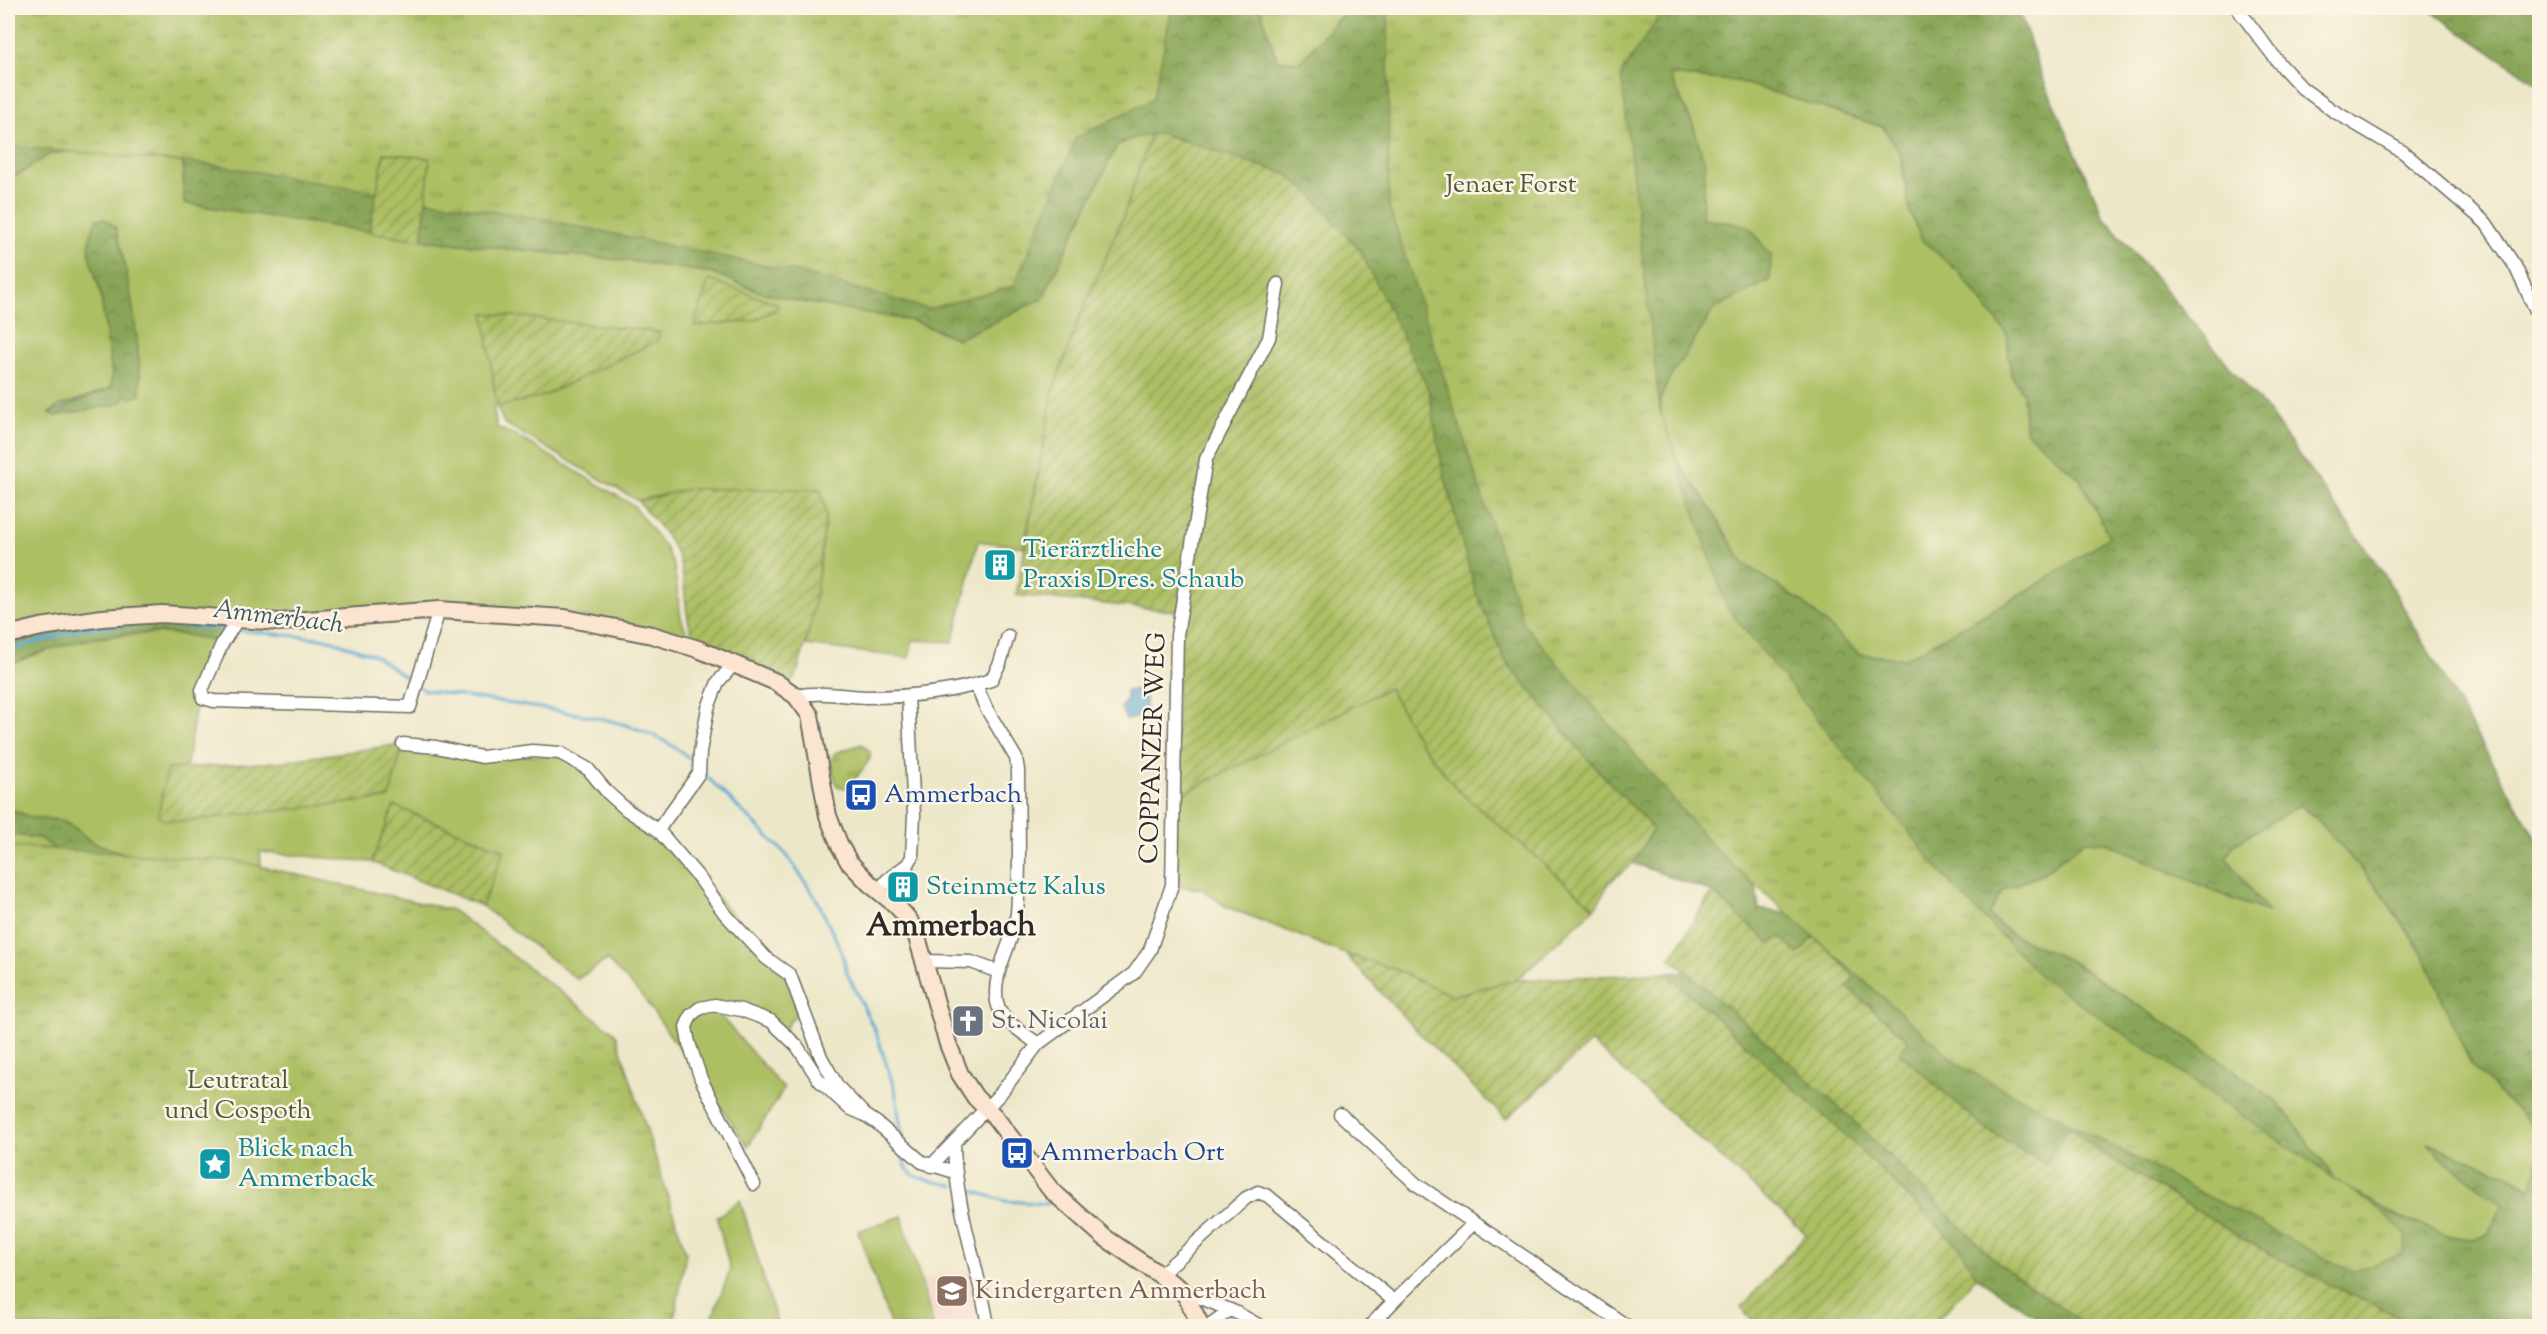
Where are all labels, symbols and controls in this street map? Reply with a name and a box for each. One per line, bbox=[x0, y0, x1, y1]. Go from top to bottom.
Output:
park label: Jenaer Forst bbox=[1443, 167, 1577, 204]
place label: Tierärztliche Praxis Dres. Schaub bbox=[1023, 532, 1244, 599]
building icon: Tierärztliche Praxis Dres. Schaub bbox=[982, 547, 1018, 583]
water label: Ammerbach bbox=[210, 591, 346, 645]
street label: COPPANZER WEG bbox=[1131, 631, 1177, 865]
bus stop icon: Ammerbach bbox=[843, 777, 879, 813]
place label: Ammerbach bbox=[884, 777, 1022, 814]
building icon: Steinmetz Kalus bbox=[885, 869, 921, 905]
place label: Steinmetz Kalus bbox=[926, 869, 1106, 906]
district label: Ammerbach bbox=[866, 904, 1036, 950]
church icon: St. Nicolai bbox=[950, 1003, 986, 1039]
place label: St. Nicolai bbox=[991, 1003, 1108, 1040]
park label: Leutratal und Cospoth bbox=[164, 1063, 312, 1130]
place label: Blick nach Ammerback bbox=[238, 1131, 375, 1198]
bus stop icon: Ammerbach Ort bbox=[999, 1135, 1035, 1171]
place label: Ammerbach Ort bbox=[1040, 1135, 1225, 1172]
place icon: Blick nach Ammerback bbox=[197, 1146, 233, 1182]
school or university icon: Kindergarten Ammerbach bbox=[934, 1273, 970, 1309]
place label: Kindergarten Ammerbach bbox=[975, 1273, 1267, 1310]

